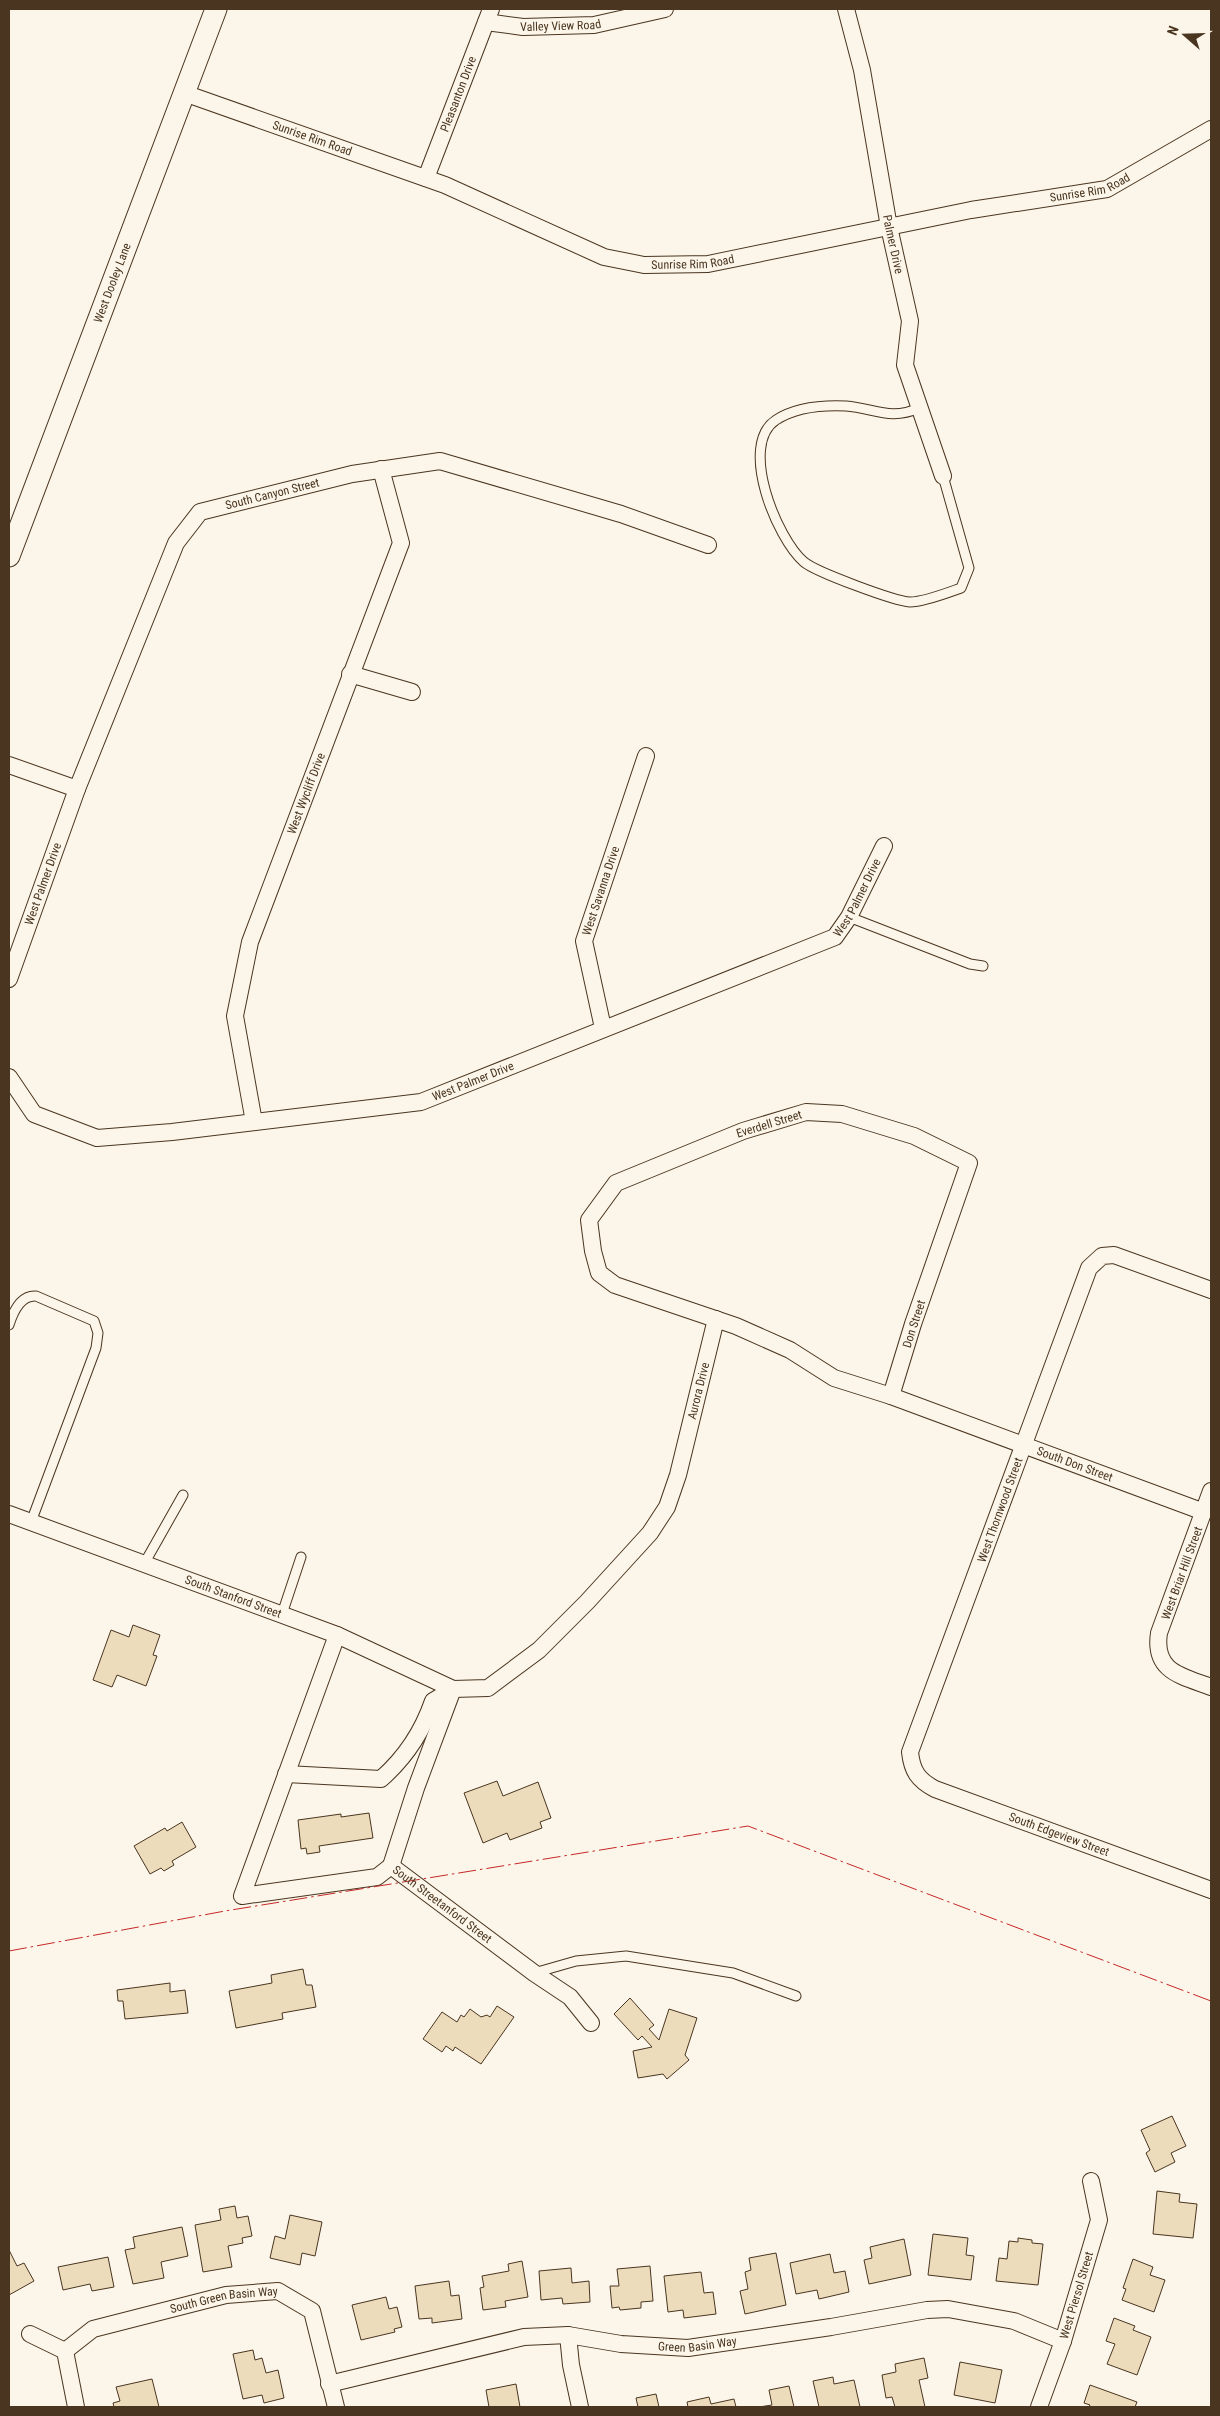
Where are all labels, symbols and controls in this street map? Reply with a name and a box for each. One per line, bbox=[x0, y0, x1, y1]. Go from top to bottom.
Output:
north arrow bbox=[1160, 10, 1210, 60]
street label: Valley View Road bbox=[520, 17, 602, 34]
text: N bbox=[1164, 24, 1182, 37]
street label: Pleasanton Drive bbox=[437, 54, 479, 134]
street label: Sunrise Rim Road bbox=[271, 118, 354, 159]
street label: Sunrise Rim Road bbox=[1049, 170, 1133, 205]
street label: Palmer Drive bbox=[880, 214, 906, 275]
street label: West Dooley Lane bbox=[91, 241, 134, 325]
street label: Sunrise Rim Road bbox=[651, 252, 735, 272]
street label: South Canyon Street bbox=[224, 475, 321, 512]
street label: West Wycliff Drive bbox=[284, 750, 328, 836]
street label: West Palmer Drive bbox=[22, 840, 64, 927]
street label: West Savanna Drive bbox=[579, 844, 622, 937]
street label: West Palmer Drive bbox=[830, 856, 884, 939]
street label: West Palmer Drive bbox=[430, 1059, 516, 1104]
street label: Everdell Street bbox=[734, 1107, 804, 1141]
street label: Don Street bbox=[900, 1298, 928, 1350]
street label: Aurora Drive bbox=[685, 1361, 712, 1421]
street label: South Don Street bbox=[1035, 1444, 1115, 1485]
street label: West Thornwood Street bbox=[975, 1455, 1026, 1564]
street label: West Briar Hill Street bbox=[1159, 1524, 1205, 1621]
street label: South Stanford Street bbox=[183, 1573, 284, 1621]
street label: South Edgeview Street bbox=[1007, 1810, 1111, 1859]
street label: South Streetanford Street bbox=[390, 1863, 495, 1946]
street label: West Piersol Street bbox=[1057, 2250, 1096, 2340]
street label: South Green Basin Way bbox=[168, 2284, 278, 2316]
street label: Green Basin Way bbox=[658, 2334, 738, 2355]

